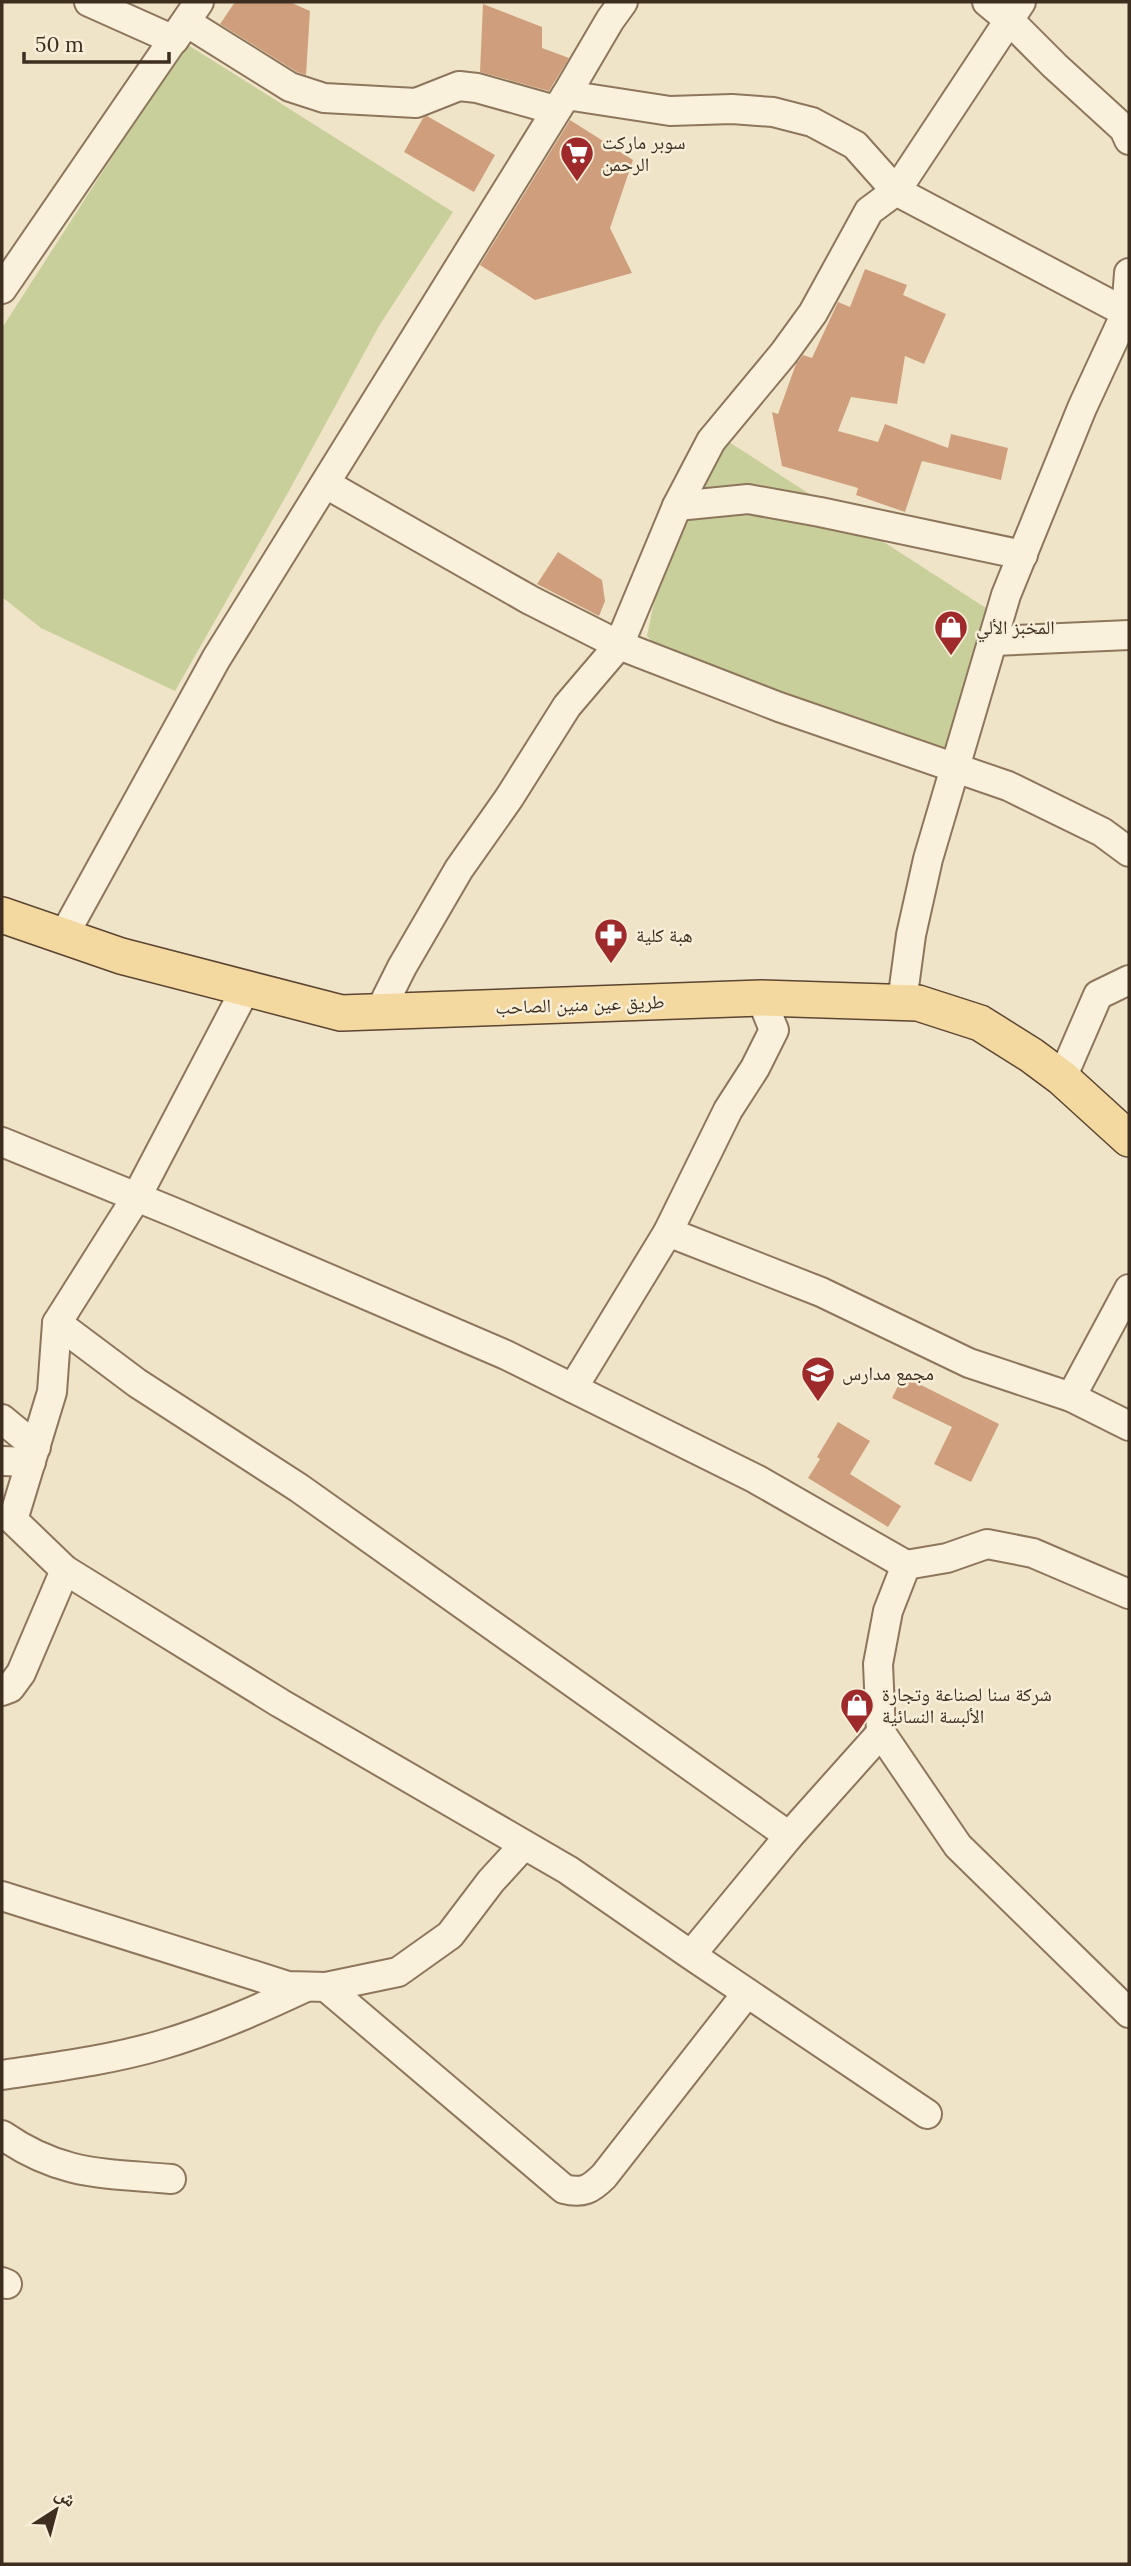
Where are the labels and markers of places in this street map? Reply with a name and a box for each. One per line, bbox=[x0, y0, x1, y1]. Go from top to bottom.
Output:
place label: سوبر ماركت الرحمن bbox=[602, 130, 686, 176]
supermarket icon: سوبر ماركت الرحمن bbox=[558, 134, 596, 183]
shop icon: المخبز الألي bbox=[932, 608, 970, 657]
place label: المخبز الألي bbox=[976, 615, 1055, 643]
pharmacy icon: هبة كلية bbox=[592, 916, 630, 965]
place label: هبة كلية bbox=[636, 923, 693, 947]
school or university icon: مجمع مدارس bbox=[799, 1354, 837, 1403]
place label: مجمع مدارس bbox=[842, 1361, 934, 1386]
place label: شركة سنا لصناعة وتجارة الألبسة النسائية bbox=[882, 1682, 1052, 1728]
shop icon: شركة سنا لصناعة وتجارة الألبسة النسائية bbox=[838, 1686, 876, 1735]

